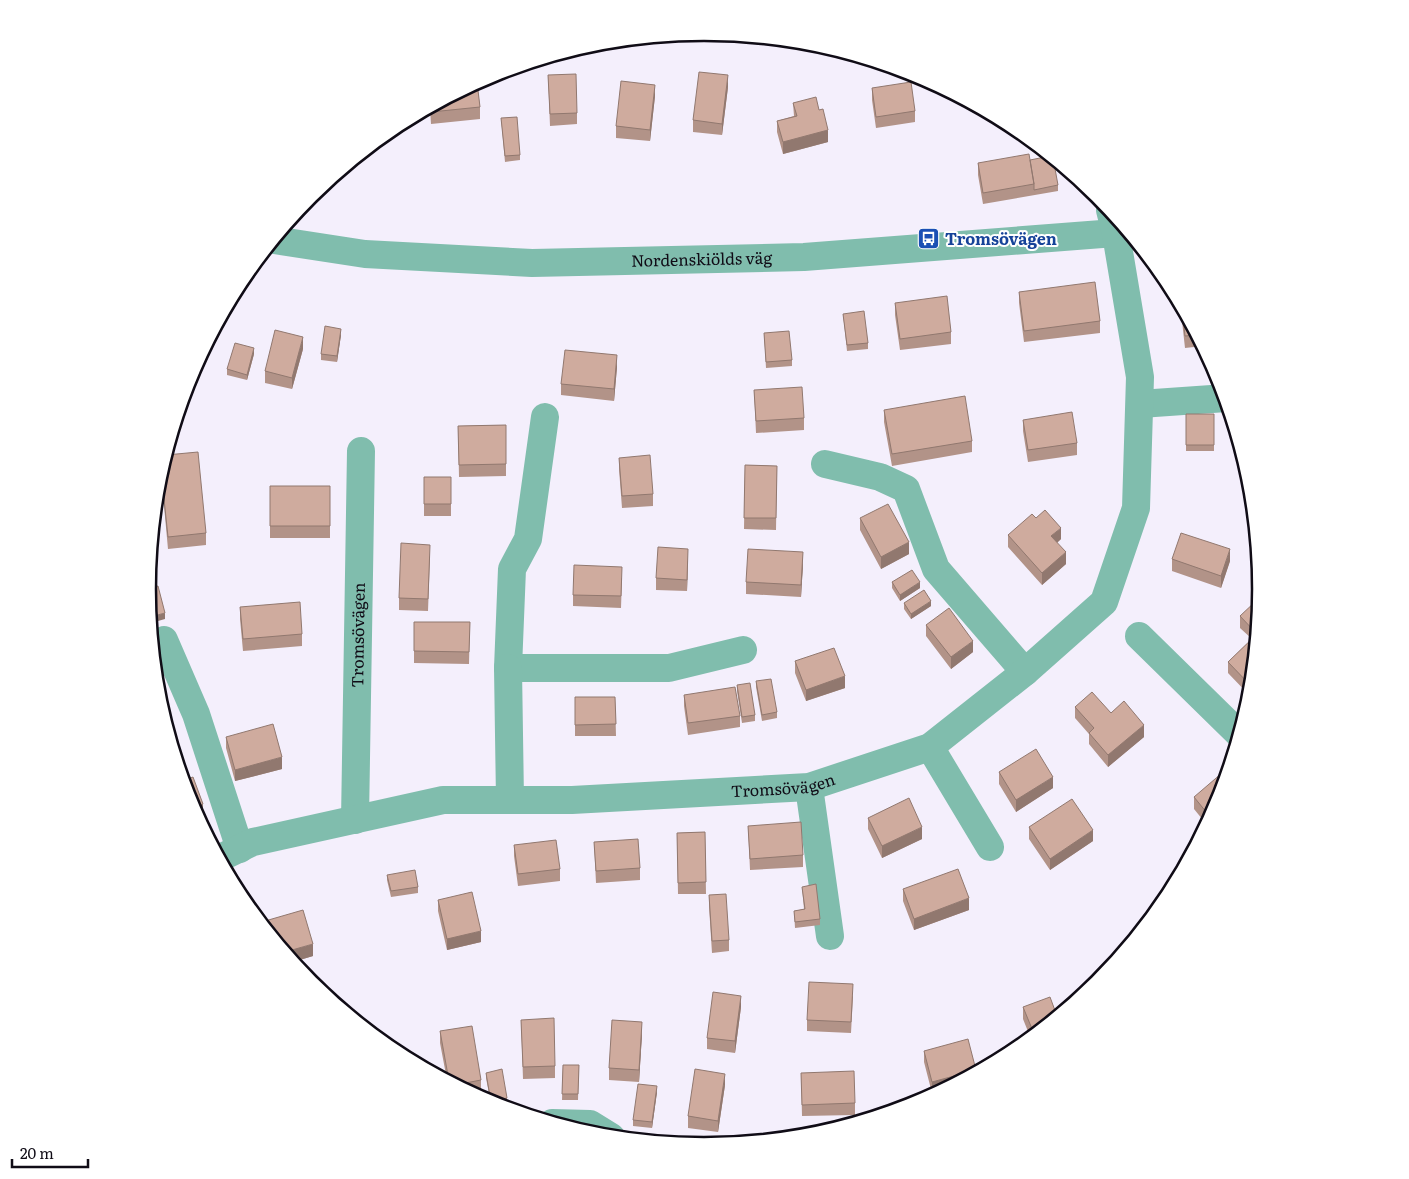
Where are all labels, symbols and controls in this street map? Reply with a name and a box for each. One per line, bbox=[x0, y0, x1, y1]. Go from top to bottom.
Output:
place label: Tromsövägen bbox=[945, 226, 1057, 250]
bus stop icon: Tromsövägen bbox=[917, 227, 941, 251]
street label: Nordenskiölds väg bbox=[631, 245, 772, 272]
street label: Tromsövägen bbox=[344, 582, 370, 688]
street label: Tromsövägen bbox=[730, 766, 838, 802]
scale bar bbox=[12, 1136, 89, 1168]
text: 20 m bbox=[20, 1141, 54, 1164]

